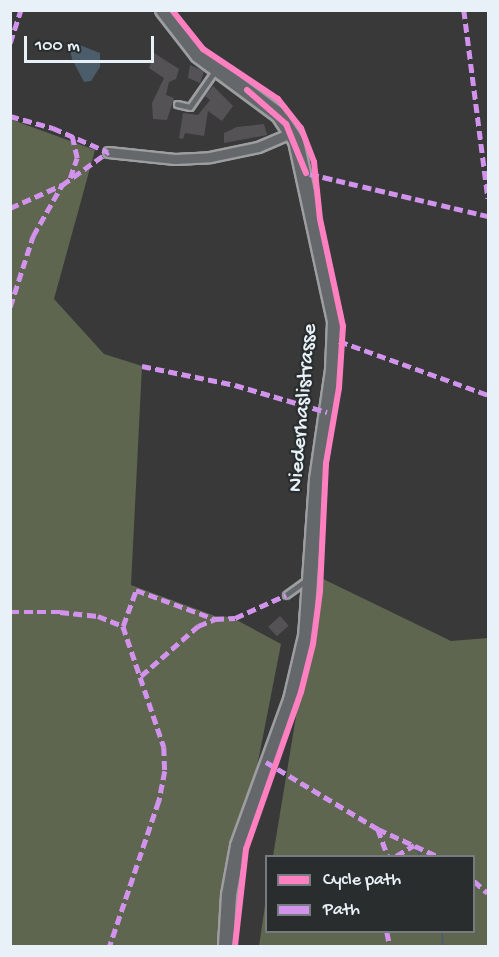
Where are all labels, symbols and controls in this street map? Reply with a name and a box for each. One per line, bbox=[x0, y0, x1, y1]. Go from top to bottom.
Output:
scale bar bbox=[27, 24, 158, 62]
text: 100 m bbox=[35, 36, 80, 57]
street label: Niederhaslistrasse bbox=[283, 323, 325, 493]
legend bbox=[265, 855, 475, 933]
text: Cycle path bbox=[323, 870, 401, 891]
text: Path bbox=[323, 900, 360, 921]

